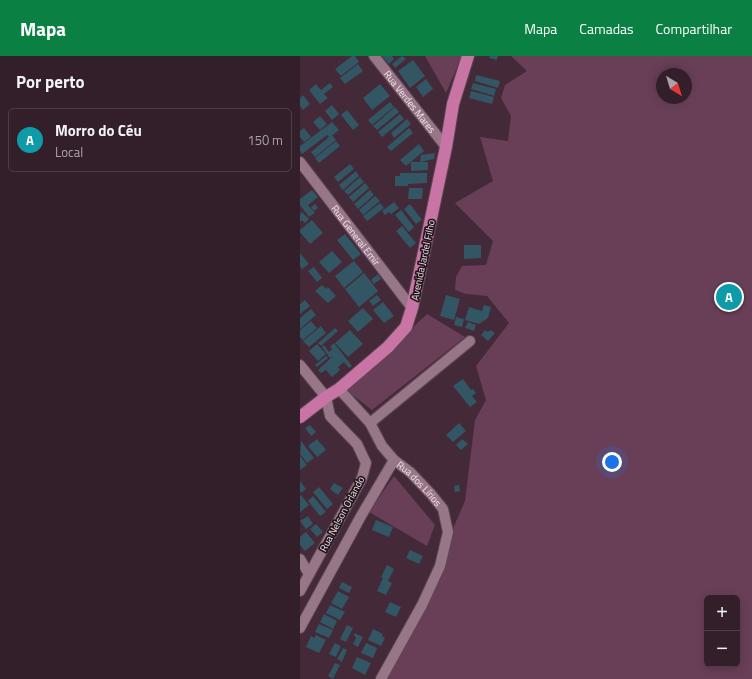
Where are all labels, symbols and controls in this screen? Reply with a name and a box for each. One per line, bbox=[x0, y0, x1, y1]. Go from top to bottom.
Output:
text: Mapa bbox=[20, 14, 66, 43]
text: Mapa bbox=[524, 18, 557, 39]
text: Camadas bbox=[579, 18, 634, 39]
text: Compartilhar bbox=[656, 18, 732, 39]
street label: Rua Verdes Mares bbox=[380, 67, 440, 136]
north arrow bbox=[656, 68, 692, 104]
text: Por perto bbox=[16, 69, 85, 95]
text: Morro do Céu bbox=[55, 119, 142, 142]
text: A bbox=[26, 130, 34, 150]
text: 150 m bbox=[247, 130, 283, 150]
text: Local bbox=[55, 142, 83, 162]
street label: Rua General Emir bbox=[328, 202, 384, 269]
street label: Avenida Jardel Filho bbox=[407, 218, 439, 302]
pin: A bbox=[716, 282, 742, 312]
your location bbox=[602, 452, 622, 472]
street label: Rua dos Lírios bbox=[394, 457, 446, 510]
street label: Rua Nelson Orlando bbox=[316, 474, 368, 554]
map controls bbox=[704, 595, 740, 667]
button: + bbox=[704, 595, 740, 631]
button: − bbox=[704, 631, 740, 667]

